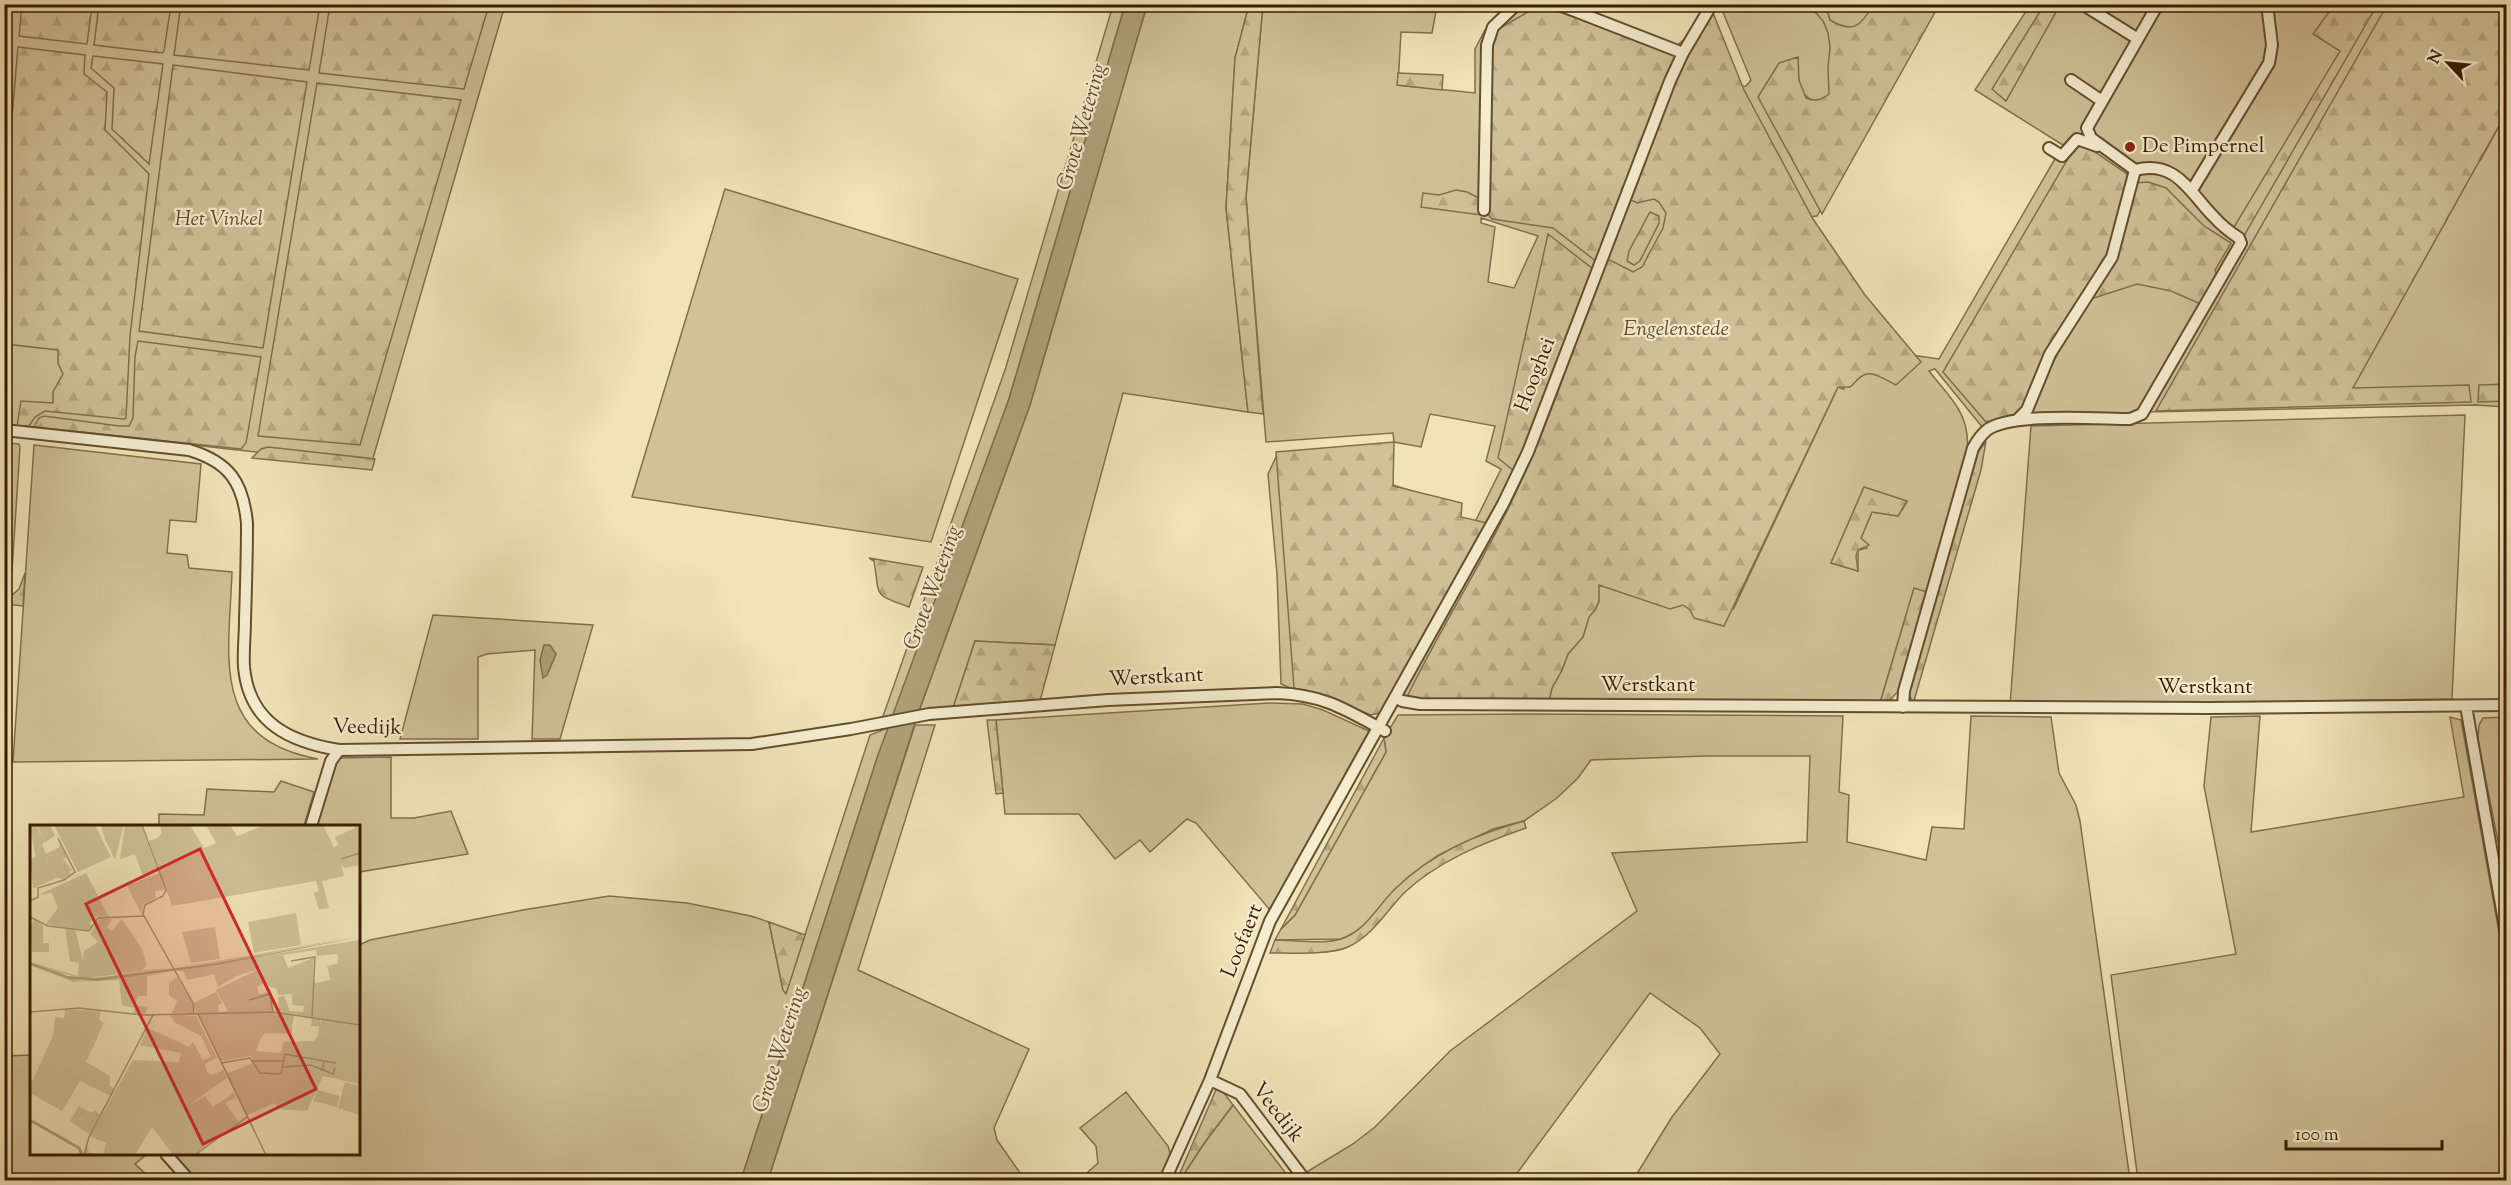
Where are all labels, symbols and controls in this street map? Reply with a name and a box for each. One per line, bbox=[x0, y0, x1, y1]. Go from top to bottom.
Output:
north arrow bbox=[2418, 33, 2478, 93]
text: N bbox=[2424, 47, 2450, 68]
water label: Grote Wetering bbox=[1050, 59, 1117, 194]
place label: De Pimpernel bbox=[2142, 132, 2265, 162]
marker: De Pimpernel bbox=[2123, 140, 2137, 154]
park label: Het Vinkel bbox=[175, 205, 263, 235]
park label: Engelenstede bbox=[1623, 315, 1729, 345]
street label: Hooghei bbox=[1508, 333, 1564, 417]
water label: Grote Wetering bbox=[897, 520, 972, 655]
street label: Werstkant bbox=[1108, 661, 1204, 695]
street label: Werstkant bbox=[1601, 671, 1695, 701]
street label: Werstkant bbox=[2158, 673, 2252, 703]
street label: Veedijk bbox=[332, 712, 403, 744]
inset map bbox=[30, 825, 360, 1155]
street label: Loofaert bbox=[1215, 900, 1271, 982]
water label: Grote Wetering bbox=[746, 982, 817, 1117]
street label: Veedijk bbox=[1244, 1076, 1311, 1150]
scale bar bbox=[2286, 1113, 2442, 1151]
text: 100 m bbox=[2295, 1123, 2339, 1149]

